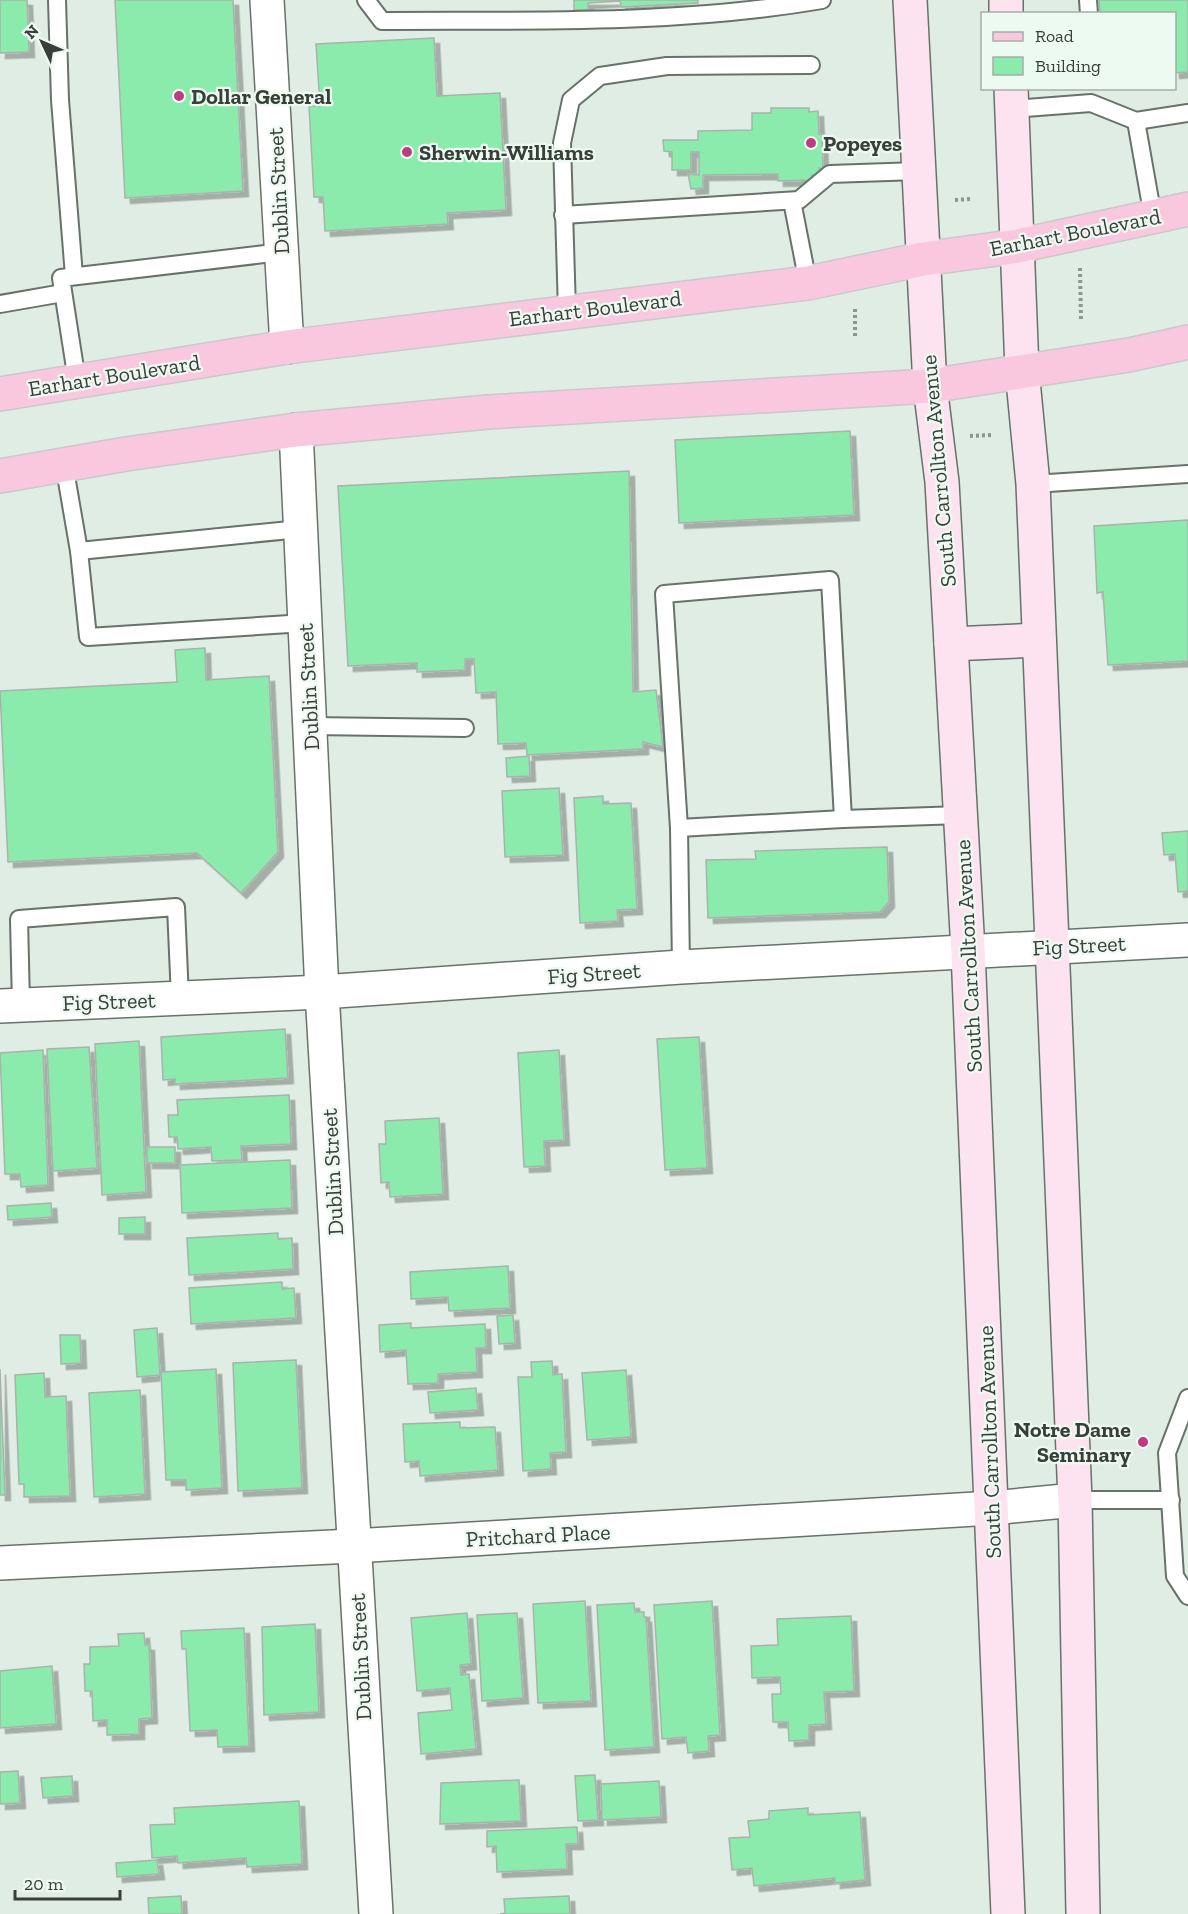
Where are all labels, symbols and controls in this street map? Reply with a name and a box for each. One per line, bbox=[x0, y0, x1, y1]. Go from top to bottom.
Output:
north arrow bbox=[12, 12, 72, 72]
legend bbox=[981, 12, 1176, 90]
text: N bbox=[21, 21, 43, 43]
text: Road bbox=[1035, 25, 1074, 47]
text: Building bbox=[1035, 55, 1101, 77]
place label: Dollar General bbox=[191, 83, 331, 110]
marker: Dollar General bbox=[172, 89, 186, 103]
street label: Dublin Street bbox=[262, 126, 295, 255]
place label: Popeyes bbox=[823, 130, 902, 157]
marker: Popeyes bbox=[804, 136, 818, 150]
place label: Sherwin-Williams bbox=[419, 139, 594, 166]
marker: Sherwin-Williams bbox=[400, 145, 414, 159]
street label: Earhart Boulevard bbox=[987, 203, 1163, 262]
street label: Earhart Boulevard bbox=[507, 285, 683, 332]
street label: Earhart Boulevard bbox=[26, 349, 202, 402]
street label: South Carrollton Avenue bbox=[915, 354, 962, 588]
street label: Dublin Street bbox=[292, 622, 325, 751]
street label: South Carrollton Avenue bbox=[949, 839, 988, 1073]
street label: Fig Street bbox=[1032, 930, 1127, 961]
street label: Fig Street bbox=[546, 957, 642, 990]
street label: Fig Street bbox=[62, 986, 157, 1017]
street label: Dublin Street bbox=[316, 1107, 349, 1236]
street label: South Carrollton Avenue bbox=[972, 1325, 1007, 1559]
place label: Notre Dame Seminary bbox=[1014, 1416, 1131, 1468]
marker: Notre Dame Seminary bbox=[1136, 1435, 1150, 1449]
street label: Pritchard Place bbox=[465, 1518, 611, 1553]
street label: Dublin Street bbox=[344, 1592, 377, 1721]
scale bar bbox=[15, 1863, 120, 1901]
text: 20 m bbox=[24, 1873, 64, 1895]

